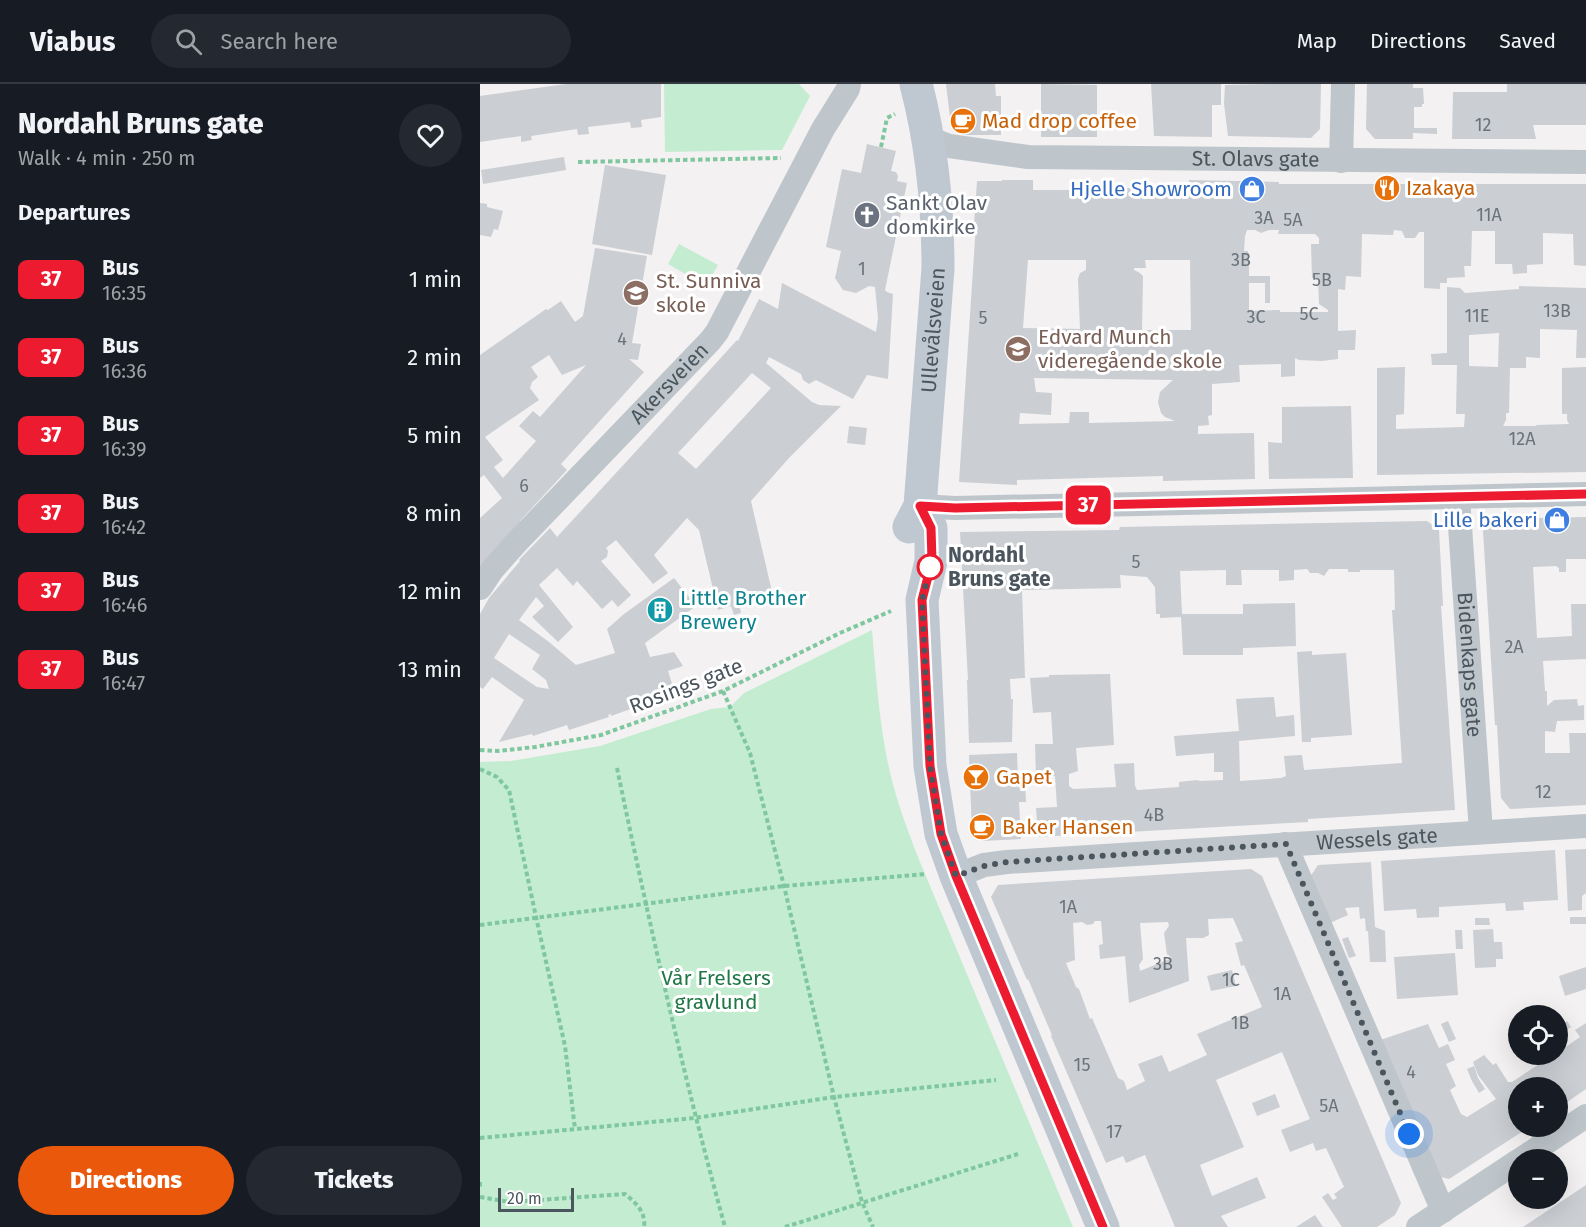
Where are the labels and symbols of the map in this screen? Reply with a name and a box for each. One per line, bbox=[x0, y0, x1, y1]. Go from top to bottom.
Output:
cafe icon: Mad drop coffee bbox=[948, 106, 978, 136]
place label: Mad drop coffee bbox=[982, 108, 1137, 134]
house number: 12 bbox=[1475, 114, 1491, 136]
street label: St. Olavs gate bbox=[1192, 145, 1320, 173]
restaurant icon: Izakaya bbox=[1372, 173, 1402, 203]
shop icon: Hjelle Showroom bbox=[1237, 174, 1267, 204]
place label: Izakaya bbox=[1406, 175, 1475, 201]
place label: Hjelle Showroom bbox=[1070, 176, 1232, 202]
place label: Sankt Olav domkirke bbox=[886, 190, 988, 240]
church icon: Sankt Olav domkirke bbox=[852, 200, 882, 230]
house number: 11A bbox=[1476, 204, 1503, 226]
house number: 3A bbox=[1254, 207, 1274, 229]
house number: 5A bbox=[1283, 209, 1303, 231]
house number: 3B bbox=[1231, 249, 1251, 271]
house number: 1 bbox=[858, 258, 866, 280]
street label: Ullevålsveien bbox=[916, 267, 951, 394]
place label: St. Sunniva skole bbox=[656, 268, 761, 318]
house number: 5B bbox=[1312, 269, 1332, 291]
school or university icon: St. Sunniva skole bbox=[621, 278, 651, 308]
house number: 13B bbox=[1543, 300, 1571, 322]
house number: 5C bbox=[1299, 303, 1319, 325]
house number: 11E bbox=[1465, 305, 1489, 327]
house number: 3C bbox=[1246, 306, 1266, 328]
house number: 5 bbox=[978, 307, 988, 329]
place label: Edvard Munch videregående skole bbox=[1038, 324, 1223, 374]
house number: 4 bbox=[617, 328, 627, 350]
school or university icon: Edvard Munch videregående skole bbox=[1003, 334, 1033, 364]
street label: Akersveien bbox=[624, 337, 714, 429]
house number: 12A bbox=[1508, 428, 1536, 450]
house number: 6 bbox=[519, 475, 529, 497]
line badge: 37 bbox=[1061, 486, 1115, 524]
shop icon: Lille bakeri bbox=[1542, 505, 1572, 535]
place label: Lille bakeri bbox=[1433, 507, 1538, 533]
place label: Nordahl Bruns gate bbox=[948, 542, 1051, 592]
house number: 5 bbox=[1131, 551, 1141, 573]
marker: Nordahl Bruns gate bbox=[917, 554, 943, 580]
place label: Little Brother Brewery bbox=[680, 585, 806, 635]
street label: Bidenkaps gate bbox=[1452, 591, 1487, 738]
building icon: Little Brother Brewery bbox=[645, 595, 675, 625]
house number: 2A bbox=[1504, 636, 1524, 658]
street label: Rosings gate bbox=[626, 652, 746, 720]
bar icon: Gapet bbox=[961, 762, 991, 792]
place label: Gapet bbox=[996, 764, 1053, 790]
house number: 12 bbox=[1535, 781, 1551, 803]
house number: 4B bbox=[1144, 804, 1164, 826]
cafe icon: Baker Hansen bbox=[967, 812, 997, 842]
place label: Baker Hansen bbox=[1002, 814, 1133, 840]
street label: Wessels gate bbox=[1315, 822, 1439, 856]
house number: 1A bbox=[1059, 896, 1078, 918]
house number: 3B bbox=[1153, 953, 1173, 975]
park label: Vår Frelsers gravlund bbox=[661, 965, 771, 1015]
house number: 1C bbox=[1222, 969, 1240, 991]
house number: 1A bbox=[1273, 983, 1292, 1005]
house number: 1B bbox=[1231, 1012, 1249, 1034]
house number: 15 bbox=[1074, 1054, 1090, 1076]
house number: 4 bbox=[1406, 1061, 1416, 1083]
house number: 5A bbox=[1319, 1095, 1339, 1117]
your location bbox=[1394, 1119, 1424, 1149]
house number: 17 bbox=[1106, 1121, 1122, 1143]
scale bar bbox=[498, 1185, 574, 1212]

